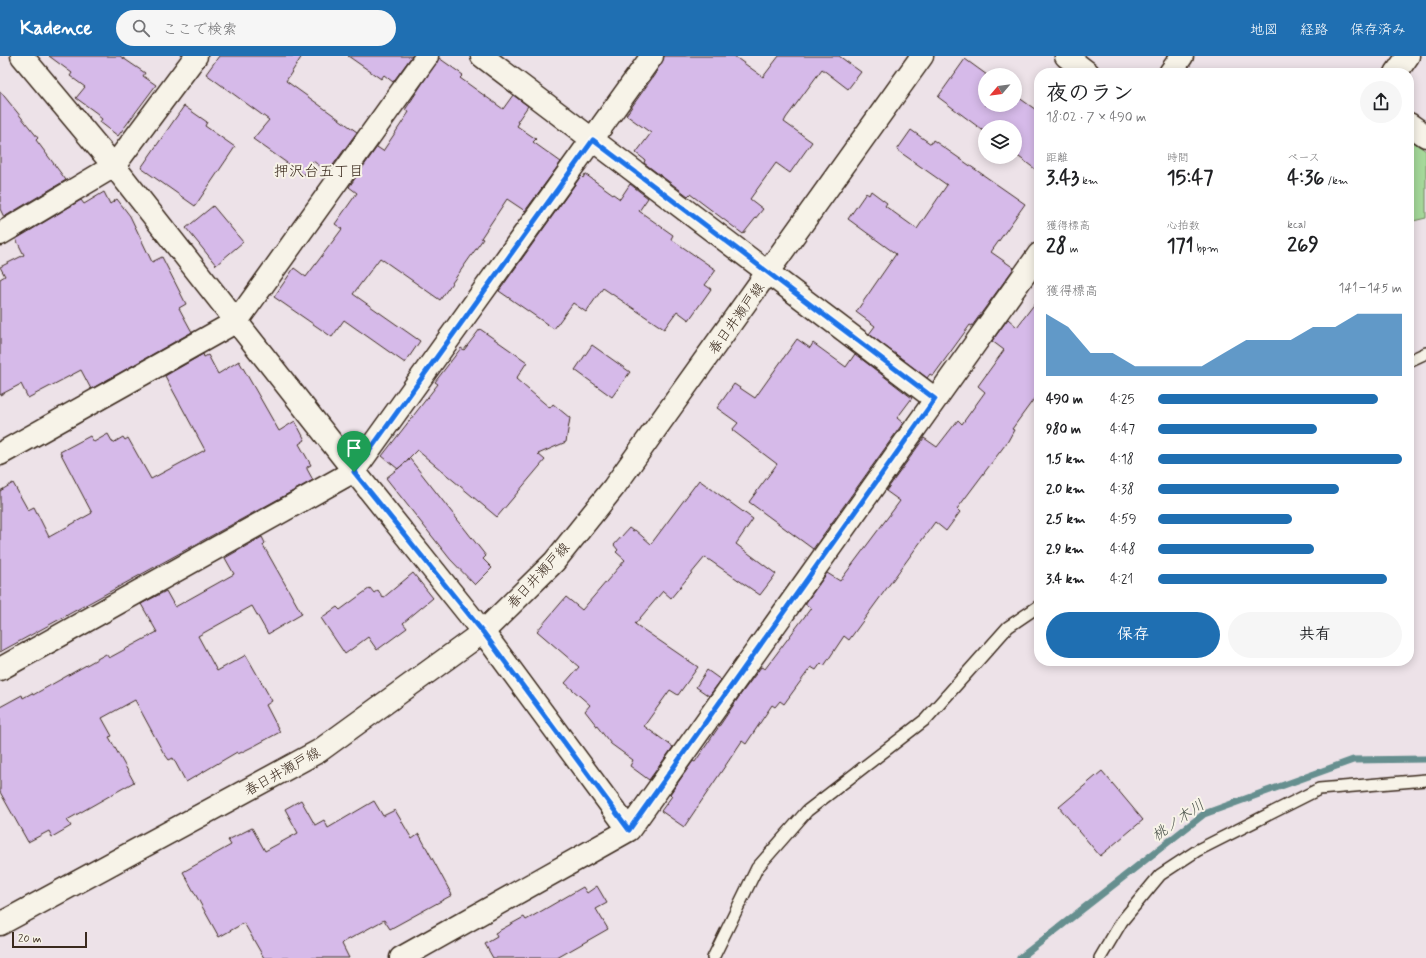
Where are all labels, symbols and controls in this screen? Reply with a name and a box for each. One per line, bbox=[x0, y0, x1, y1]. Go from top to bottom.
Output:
search box bbox=[116, 10, 396, 46]
text: Kadence bbox=[20, 16, 92, 41]
icon: search bbox=[130, 17, 152, 39]
text: ここで検索 bbox=[162, 20, 237, 40]
text: 地図 bbox=[1250, 21, 1278, 39]
text: 経路 bbox=[1300, 21, 1328, 39]
text: 保存済み bbox=[1350, 21, 1406, 39]
north arrow bbox=[978, 68, 1022, 112]
map controls bbox=[978, 68, 1022, 164]
text: 夜のラン bbox=[1046, 80, 1134, 108]
button: share bbox=[1360, 81, 1402, 123]
text: 18:02 · 7 × 490 m bbox=[1046, 109, 1146, 126]
button: layers bbox=[978, 120, 1022, 164]
text: 距離 bbox=[1046, 151, 1068, 165]
text: 時間 bbox=[1167, 151, 1189, 165]
text: ペース bbox=[1287, 151, 1320, 165]
district label: 押沢台五丁目 bbox=[274, 162, 364, 182]
text: 3.43 bbox=[1046, 165, 1079, 192]
text: 15:47 bbox=[1167, 165, 1213, 192]
text: 4:36 bbox=[1287, 165, 1324, 192]
text: km bbox=[1079, 174, 1098, 188]
text: /km bbox=[1324, 174, 1348, 188]
text: kcal bbox=[1287, 218, 1306, 232]
text: 獲得標高 bbox=[1046, 219, 1090, 233]
text: 心拍数 bbox=[1167, 219, 1200, 233]
text: 269 bbox=[1287, 232, 1319, 259]
text: 28 bbox=[1046, 233, 1067, 260]
text: 171 bbox=[1167, 233, 1193, 260]
text: m bbox=[1067, 242, 1079, 256]
text: bpm bbox=[1193, 242, 1219, 256]
street label: 春日井瀬戸線 bbox=[705, 279, 769, 358]
text: 141–145 m bbox=[1338, 280, 1402, 297]
text: 獲得標高 bbox=[1046, 283, 1098, 300]
text: 490 m bbox=[1046, 391, 1083, 408]
text: 4:25 bbox=[1110, 391, 1134, 408]
text: 980 m bbox=[1046, 421, 1081, 438]
text: 4:47 bbox=[1110, 421, 1135, 438]
pin bbox=[337, 431, 371, 472]
icon: arrive bbox=[343, 437, 365, 459]
text: 1.5 km bbox=[1046, 451, 1085, 468]
text: 4:18 bbox=[1110, 451, 1134, 468]
text: 2.0 km bbox=[1046, 481, 1085, 498]
text: 4:38 bbox=[1110, 481, 1134, 498]
text: 2.5 km bbox=[1046, 511, 1085, 528]
text: 4:59 bbox=[1110, 511, 1137, 528]
street label: 春日井瀬戸線 bbox=[504, 539, 574, 613]
text: 2.9 km bbox=[1046, 541, 1084, 558]
text: 4:48 bbox=[1110, 541, 1136, 558]
text: 3.4 km bbox=[1046, 571, 1085, 588]
text: 4:21 bbox=[1110, 571, 1133, 588]
button: 保存 bbox=[1046, 612, 1220, 658]
button: 共有 bbox=[1228, 612, 1402, 658]
street label: 春日井瀬戸線 bbox=[241, 744, 324, 800]
water label: 桃ノ木川 bbox=[1148, 795, 1209, 846]
scale bar bbox=[12, 930, 87, 949]
text: 20 m bbox=[18, 932, 41, 946]

